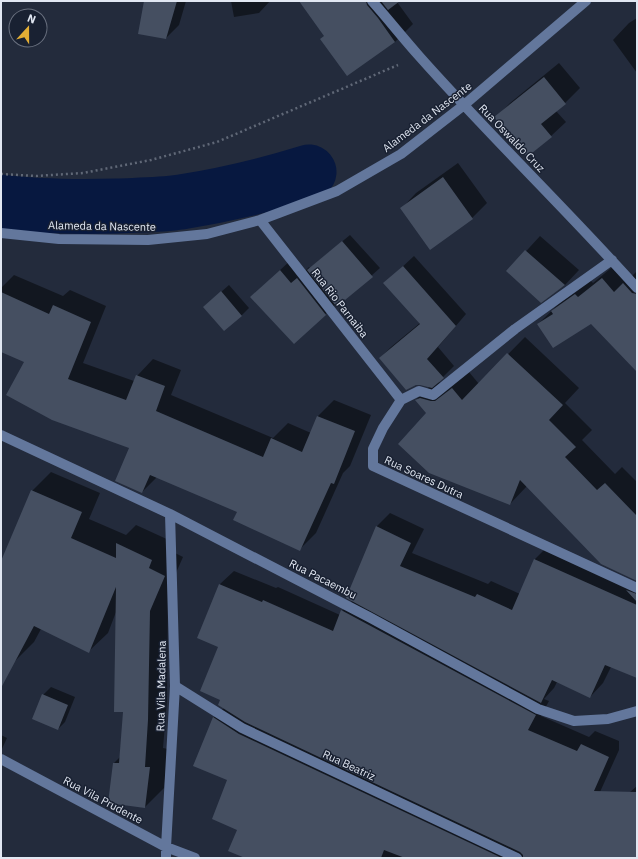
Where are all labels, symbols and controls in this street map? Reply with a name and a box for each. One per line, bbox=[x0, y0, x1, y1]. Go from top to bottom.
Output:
north arrow bbox=[8, 8, 48, 48]
text: N bbox=[25, 11, 38, 27]
street label: Alameda da Nascente bbox=[380, 79, 474, 155]
street label: Rua Oswaldo Cruz bbox=[476, 101, 548, 175]
street label: Alameda da Nascente bbox=[48, 218, 156, 234]
street label: Rua Rio Parnaiba bbox=[309, 266, 371, 340]
street label: Rua Soares Dutra bbox=[382, 453, 466, 501]
street label: Rua Pacaembu bbox=[287, 556, 359, 602]
street label: Rua Vila Madalena bbox=[153, 640, 169, 732]
street label: Rua Beatriz bbox=[320, 747, 378, 783]
street label: Rua Vila Prudente bbox=[61, 773, 145, 827]

